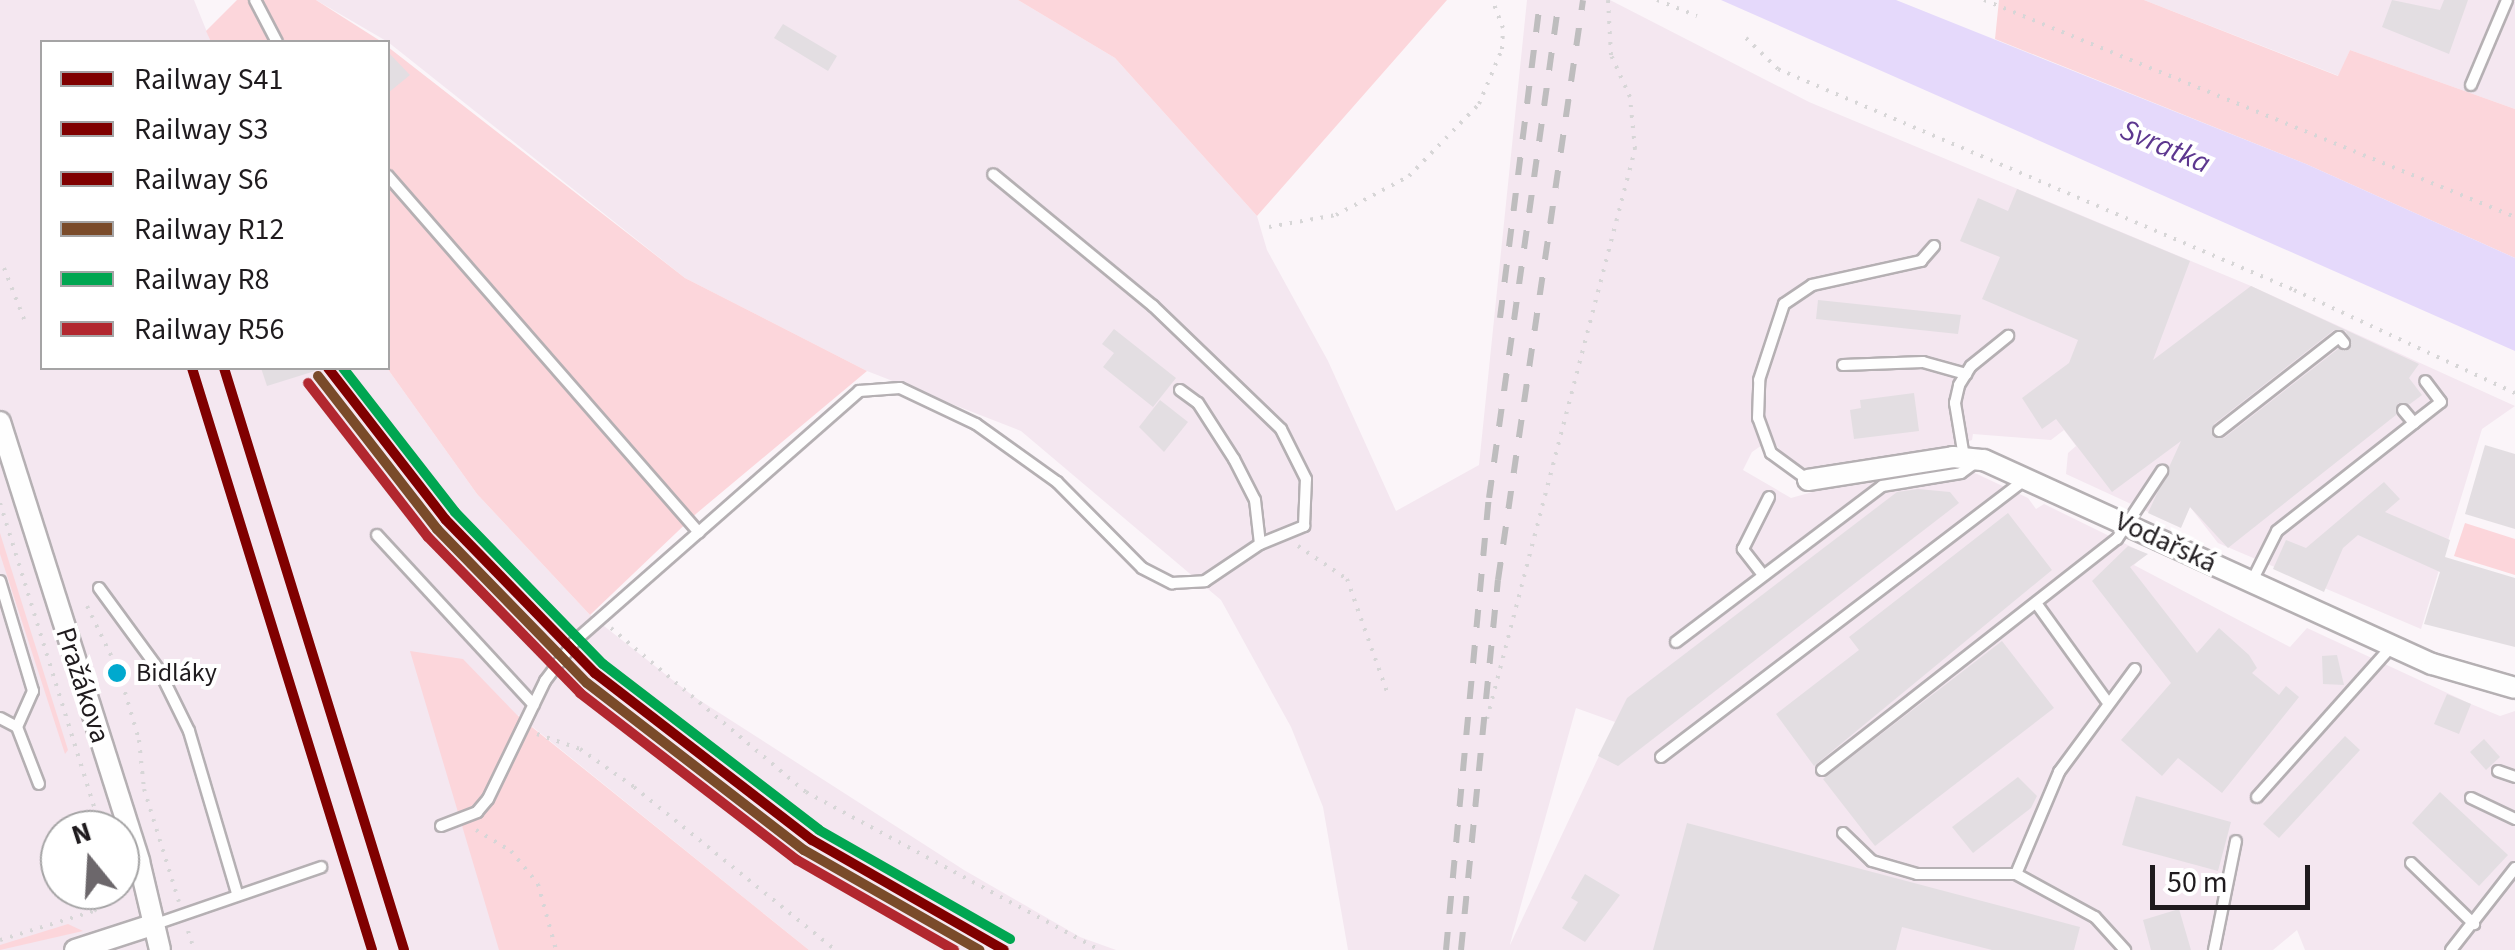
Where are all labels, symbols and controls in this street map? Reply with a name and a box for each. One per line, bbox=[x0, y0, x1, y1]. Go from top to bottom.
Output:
legend bbox=[40, 40, 390, 370]
text: Railway S41 bbox=[134, 58, 283, 101]
text: Railway S3 bbox=[134, 108, 268, 151]
water label: Svratka bbox=[2115, 112, 2215, 182]
text: Railway S6 bbox=[134, 158, 268, 201]
text: Railway R12 bbox=[134, 208, 284, 251]
text: Railway R8 bbox=[134, 258, 270, 301]
text: Railway R56 bbox=[134, 308, 284, 351]
street label: Vodařská bbox=[2110, 504, 2222, 580]
street label: Pražákova bbox=[49, 623, 117, 747]
place label: Bidláky bbox=[136, 657, 217, 689]
marker: Bidláky bbox=[107, 663, 127, 683]
north arrow bbox=[40, 810, 140, 910]
text: N bbox=[66, 811, 96, 855]
scale bar bbox=[2155, 845, 2315, 907]
text: 50 m bbox=[2167, 861, 2228, 904]

